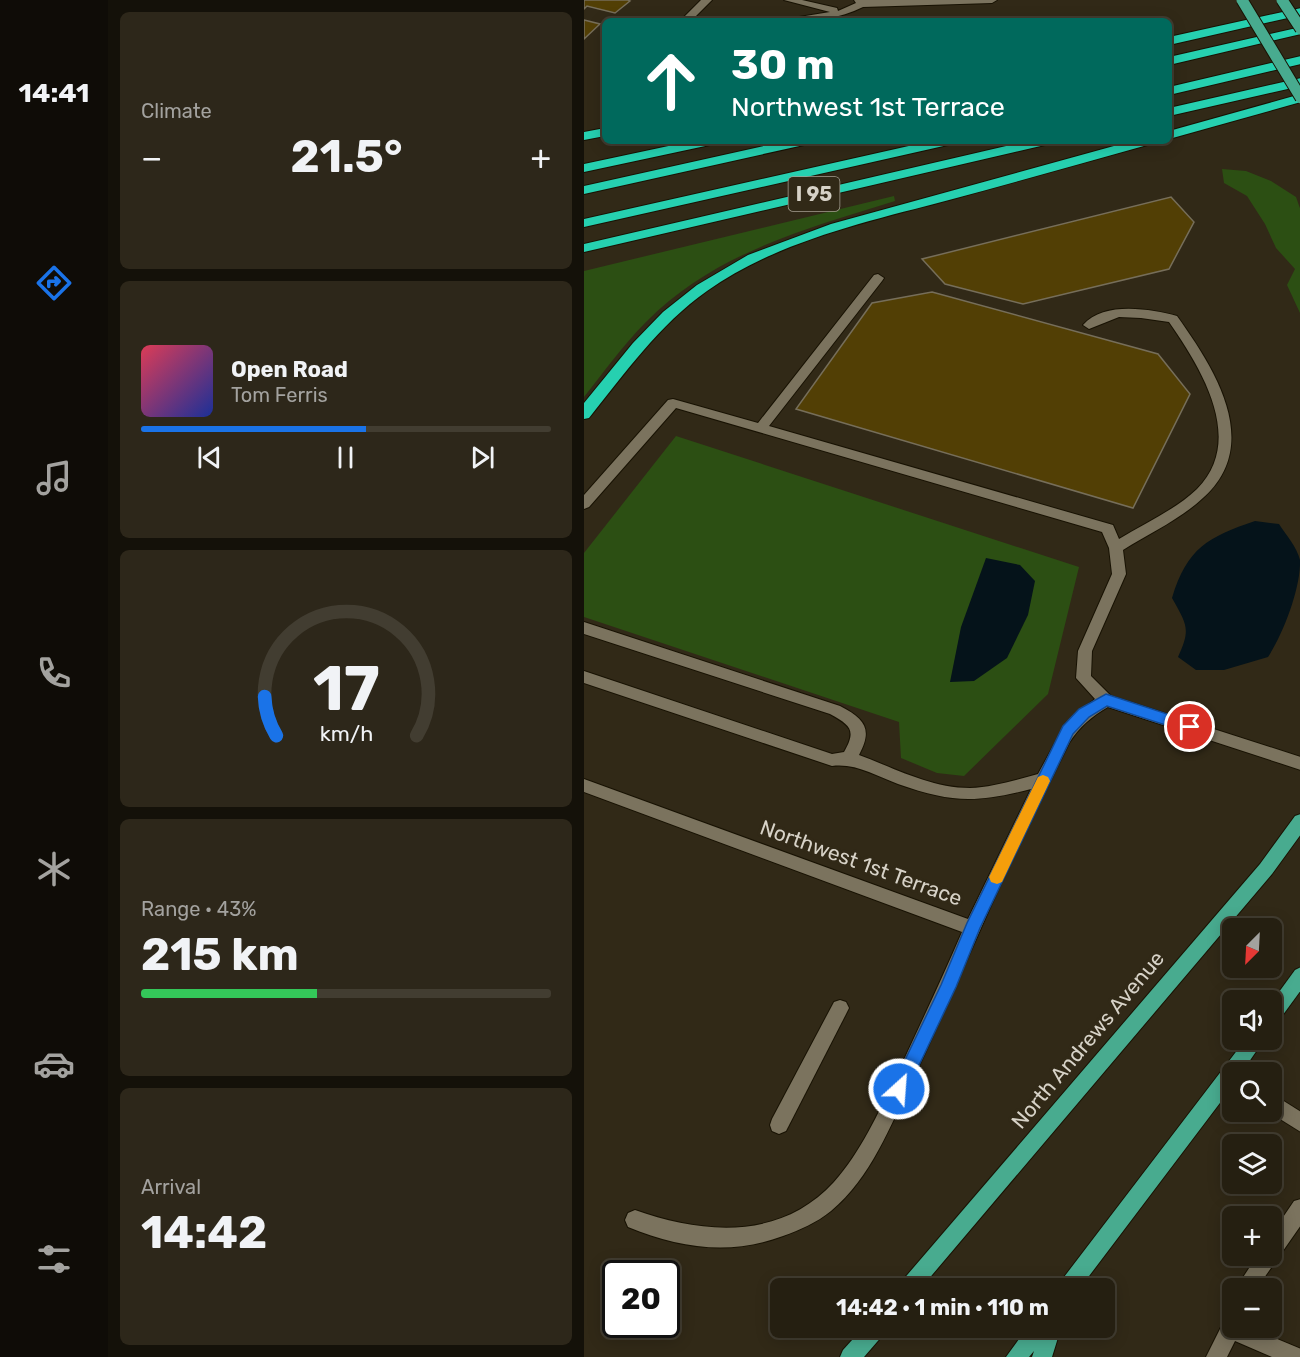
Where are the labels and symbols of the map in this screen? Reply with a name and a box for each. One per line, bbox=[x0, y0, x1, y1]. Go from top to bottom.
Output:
road number: I 95 bbox=[788, 177, 840, 211]
pin bbox=[1164, 701, 1215, 752]
street label: Northwest 1st Terrace bbox=[757, 814, 966, 911]
north arrow bbox=[1222, 918, 1282, 978]
street label: North Andrews Avenue bbox=[1006, 946, 1169, 1134]
position arrow bbox=[867, 1057, 931, 1121]
speed limit sign: 20 bbox=[602, 1260, 680, 1338]

